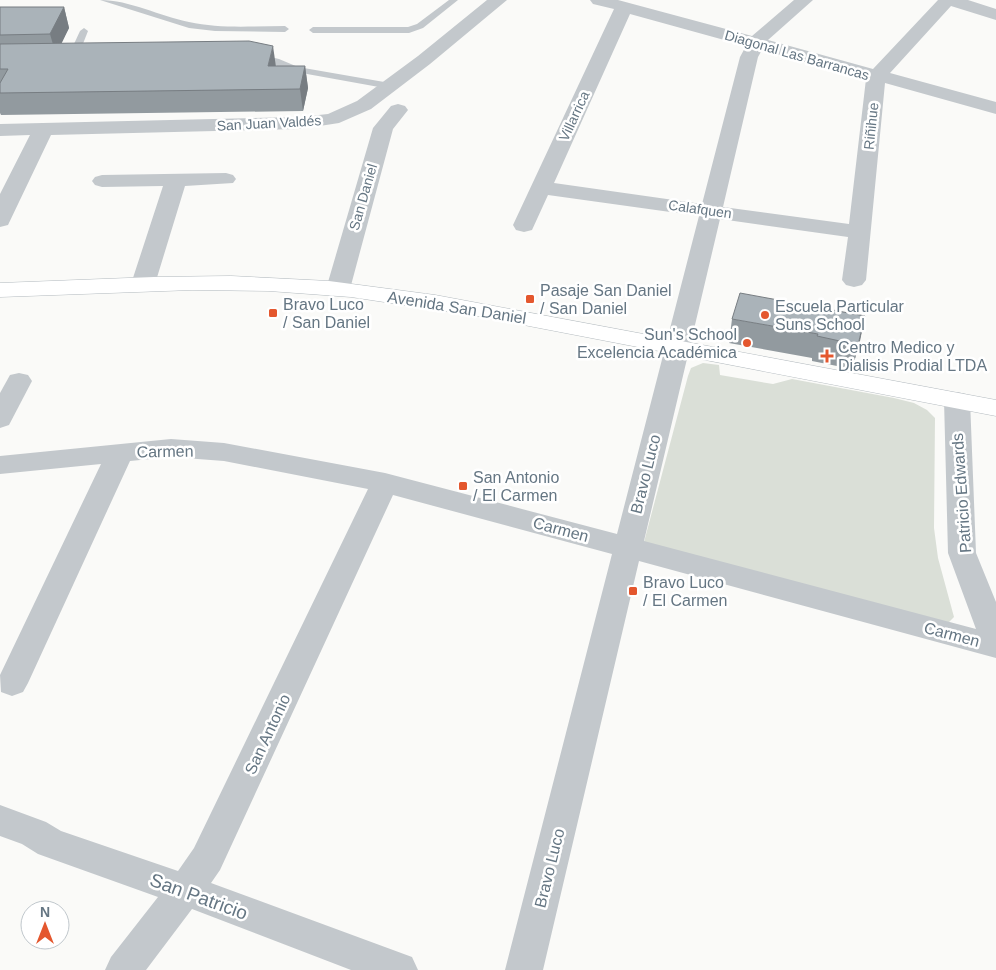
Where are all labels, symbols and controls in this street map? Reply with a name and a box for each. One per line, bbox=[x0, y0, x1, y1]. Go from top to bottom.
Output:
street label: Diagonal Las Barrancas bbox=[723, 27, 871, 83]
street label: Villarrica bbox=[555, 88, 593, 144]
street label: Riñihue bbox=[861, 101, 881, 150]
street label: San Juan Valdés bbox=[216, 112, 322, 134]
street label: San Daniel bbox=[346, 162, 380, 232]
street label: Calafquen bbox=[667, 197, 733, 221]
place label: Pasaje San Daniel / San Daniel bbox=[540, 282, 672, 317]
street label: Avenida San Daniel bbox=[386, 288, 528, 327]
marker: Pasaje San Daniel / San Daniel bbox=[524, 293, 536, 305]
place label: Bravo Luco / San Daniel bbox=[283, 296, 370, 331]
place label: Escuela Particular Suns School bbox=[775, 298, 905, 333]
marker: Bravo Luco / San Daniel bbox=[267, 307, 279, 319]
marker: Escuela Particular Suns School bbox=[759, 309, 771, 321]
place label: Sun's School Excelencia Académica bbox=[577, 326, 737, 361]
marker: Sun's School Excelencia Académica bbox=[741, 337, 753, 349]
place label: Centro Medico y Dialisis Prodial LTDA bbox=[838, 339, 987, 374]
marker: Centro Medico y Dialisis Prodial LTDA bbox=[820, 349, 834, 363]
street label: Patricio Edwards bbox=[949, 432, 974, 553]
street label: Bravo Luco bbox=[627, 433, 664, 515]
street label: Carmen bbox=[136, 443, 194, 460]
place label: San Antonio / El Carmen bbox=[473, 469, 559, 504]
marker: San Antonio / El Carmen bbox=[457, 480, 469, 492]
street label: Carmen bbox=[531, 514, 591, 545]
place label: Bravo Luco / El Carmen bbox=[643, 574, 727, 609]
marker: Bravo Luco / El Carmen bbox=[627, 585, 639, 597]
street label: Carmen bbox=[922, 619, 982, 650]
street label: San Antonio bbox=[242, 691, 293, 777]
street label: Bravo Luco bbox=[531, 827, 568, 909]
street label: San Patricio bbox=[147, 869, 251, 924]
north arrow bbox=[20, 900, 70, 950]
text: N bbox=[40, 904, 50, 920]

